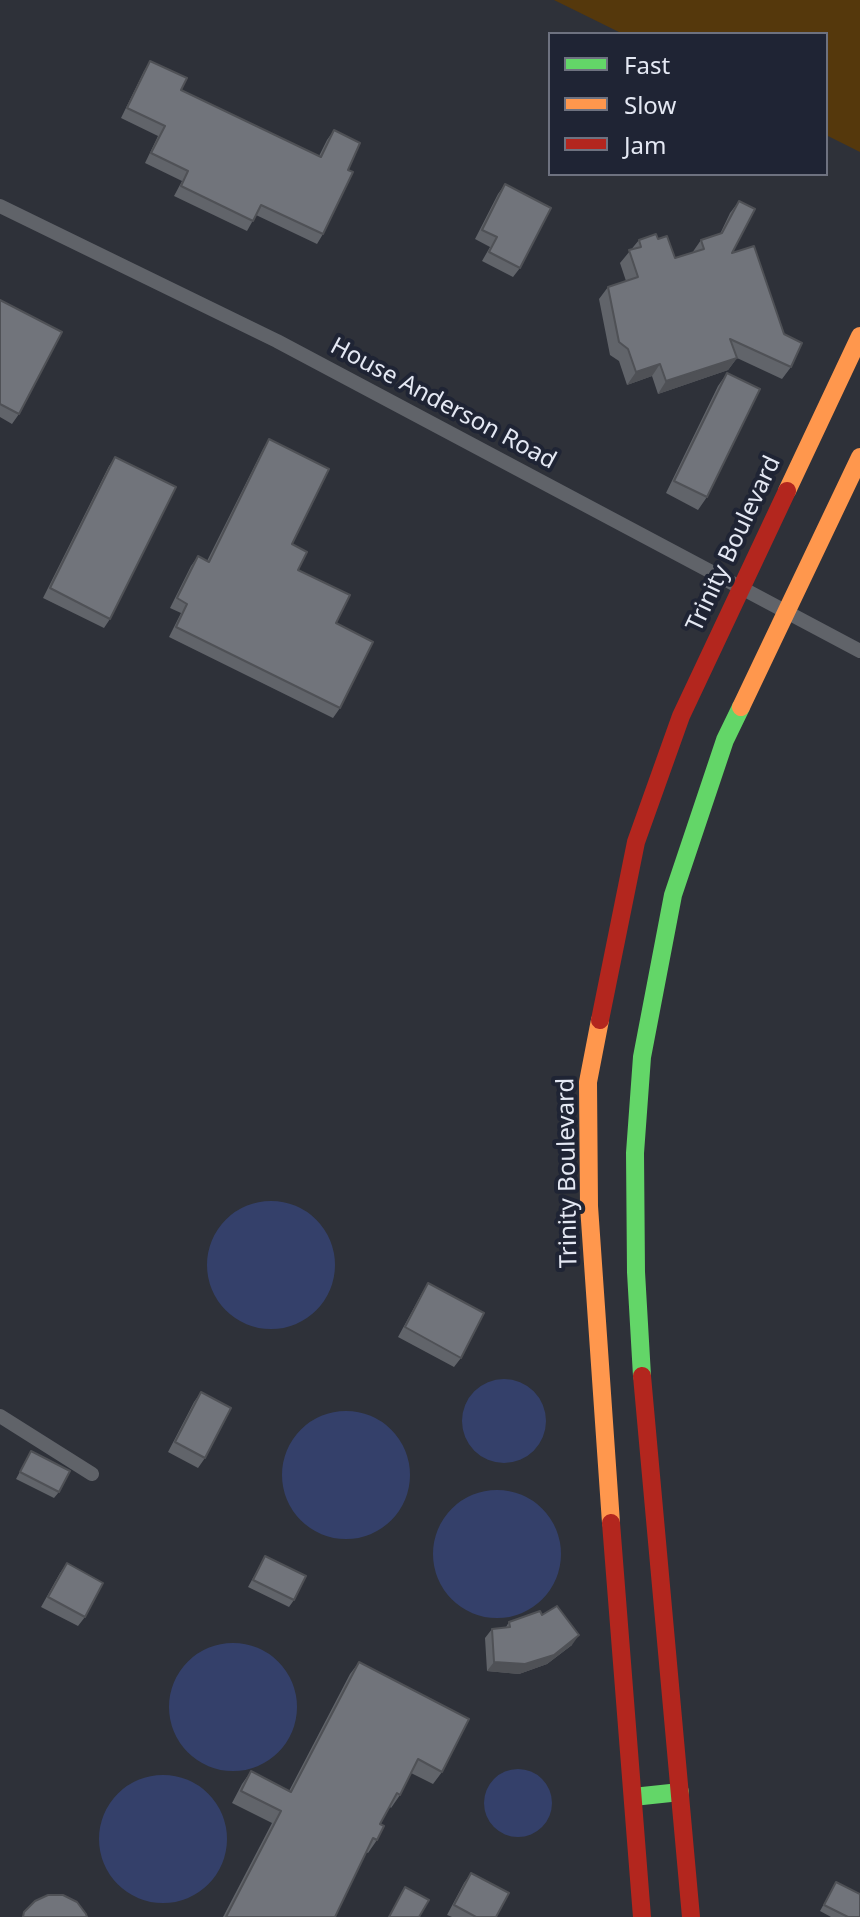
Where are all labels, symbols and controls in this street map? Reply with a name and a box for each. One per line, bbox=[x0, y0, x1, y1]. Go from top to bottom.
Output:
legend bbox=[548, 32, 828, 176]
text: Fast bbox=[624, 48, 670, 81]
text: Slow bbox=[624, 88, 676, 121]
text: Jam bbox=[624, 128, 666, 161]
street label: House Anderson Road bbox=[325, 332, 561, 476]
street label: Trinity Boulevard bbox=[681, 452, 787, 636]
street label: Trinity Boulevard bbox=[552, 1078, 584, 1268]

